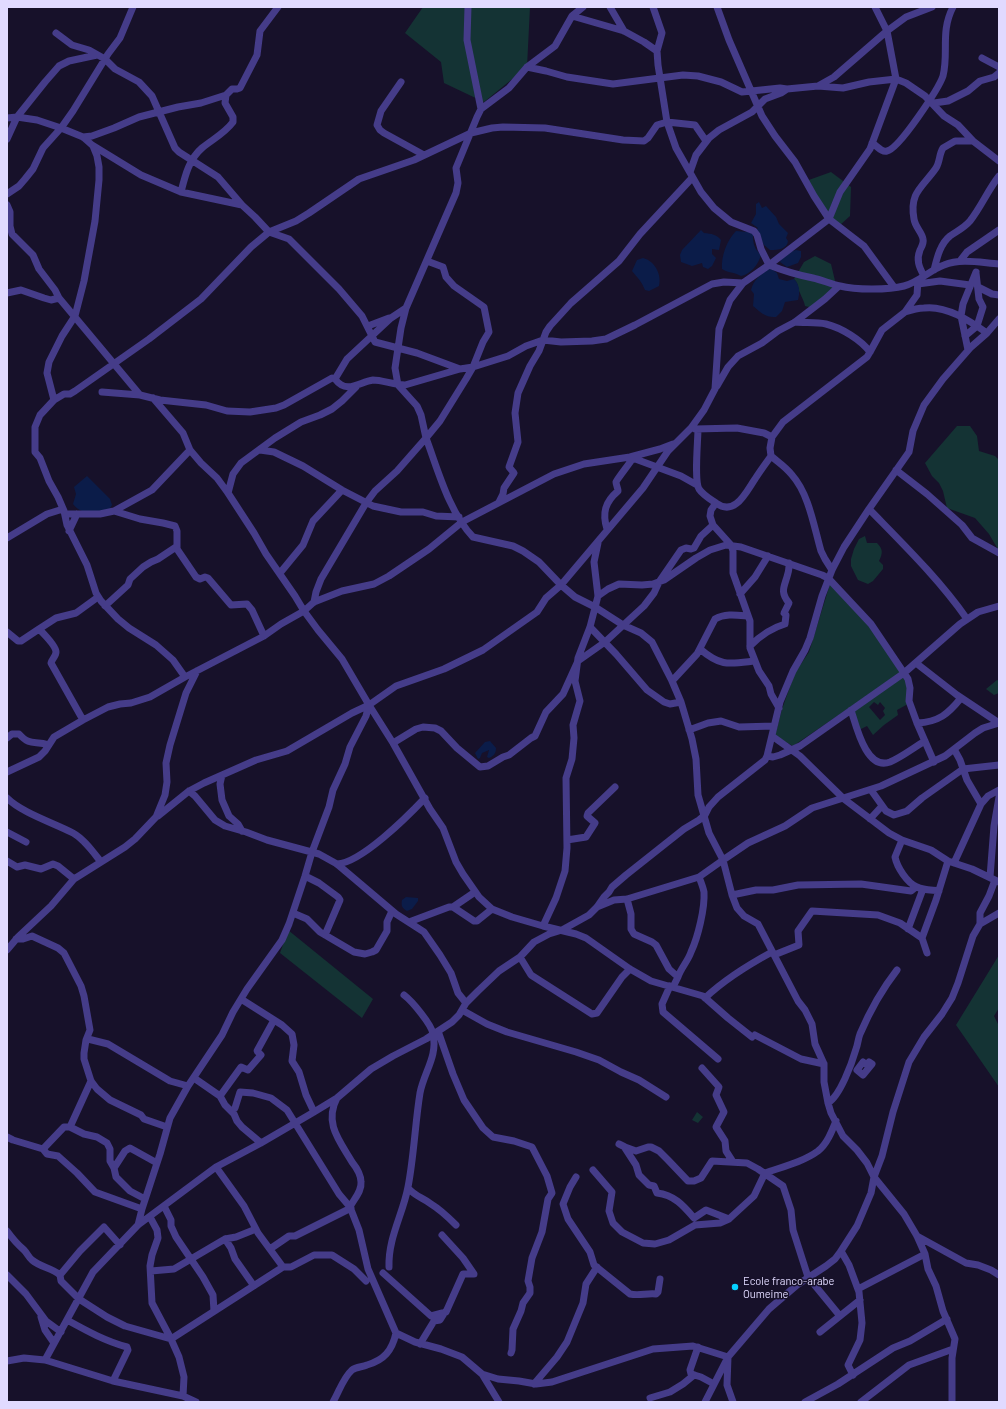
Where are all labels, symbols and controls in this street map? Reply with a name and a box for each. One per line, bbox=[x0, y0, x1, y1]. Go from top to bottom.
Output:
place label: Ecole franco-arabe Oumeime bbox=[743, 1274, 834, 1300]
marker: Ecole franco-arabe Oumeime bbox=[730, 1282, 740, 1292]

